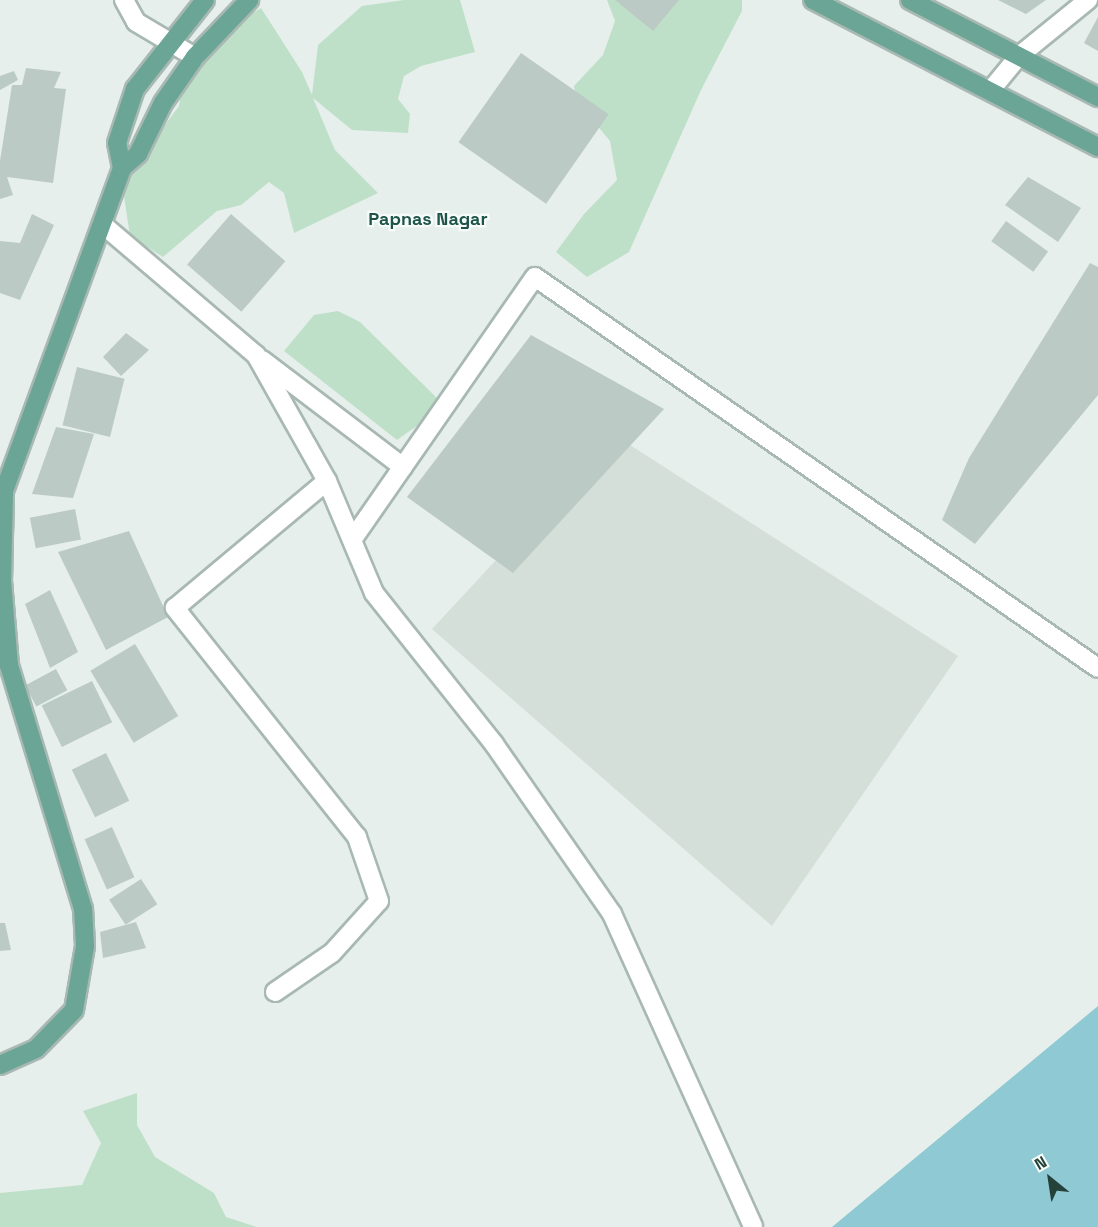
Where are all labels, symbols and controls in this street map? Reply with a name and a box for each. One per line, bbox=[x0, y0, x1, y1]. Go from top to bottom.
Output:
district label: Papnas Nagar bbox=[368, 208, 488, 230]
north arrow bbox=[1020, 1149, 1080, 1209]
text: N bbox=[1031, 1151, 1051, 1175]

